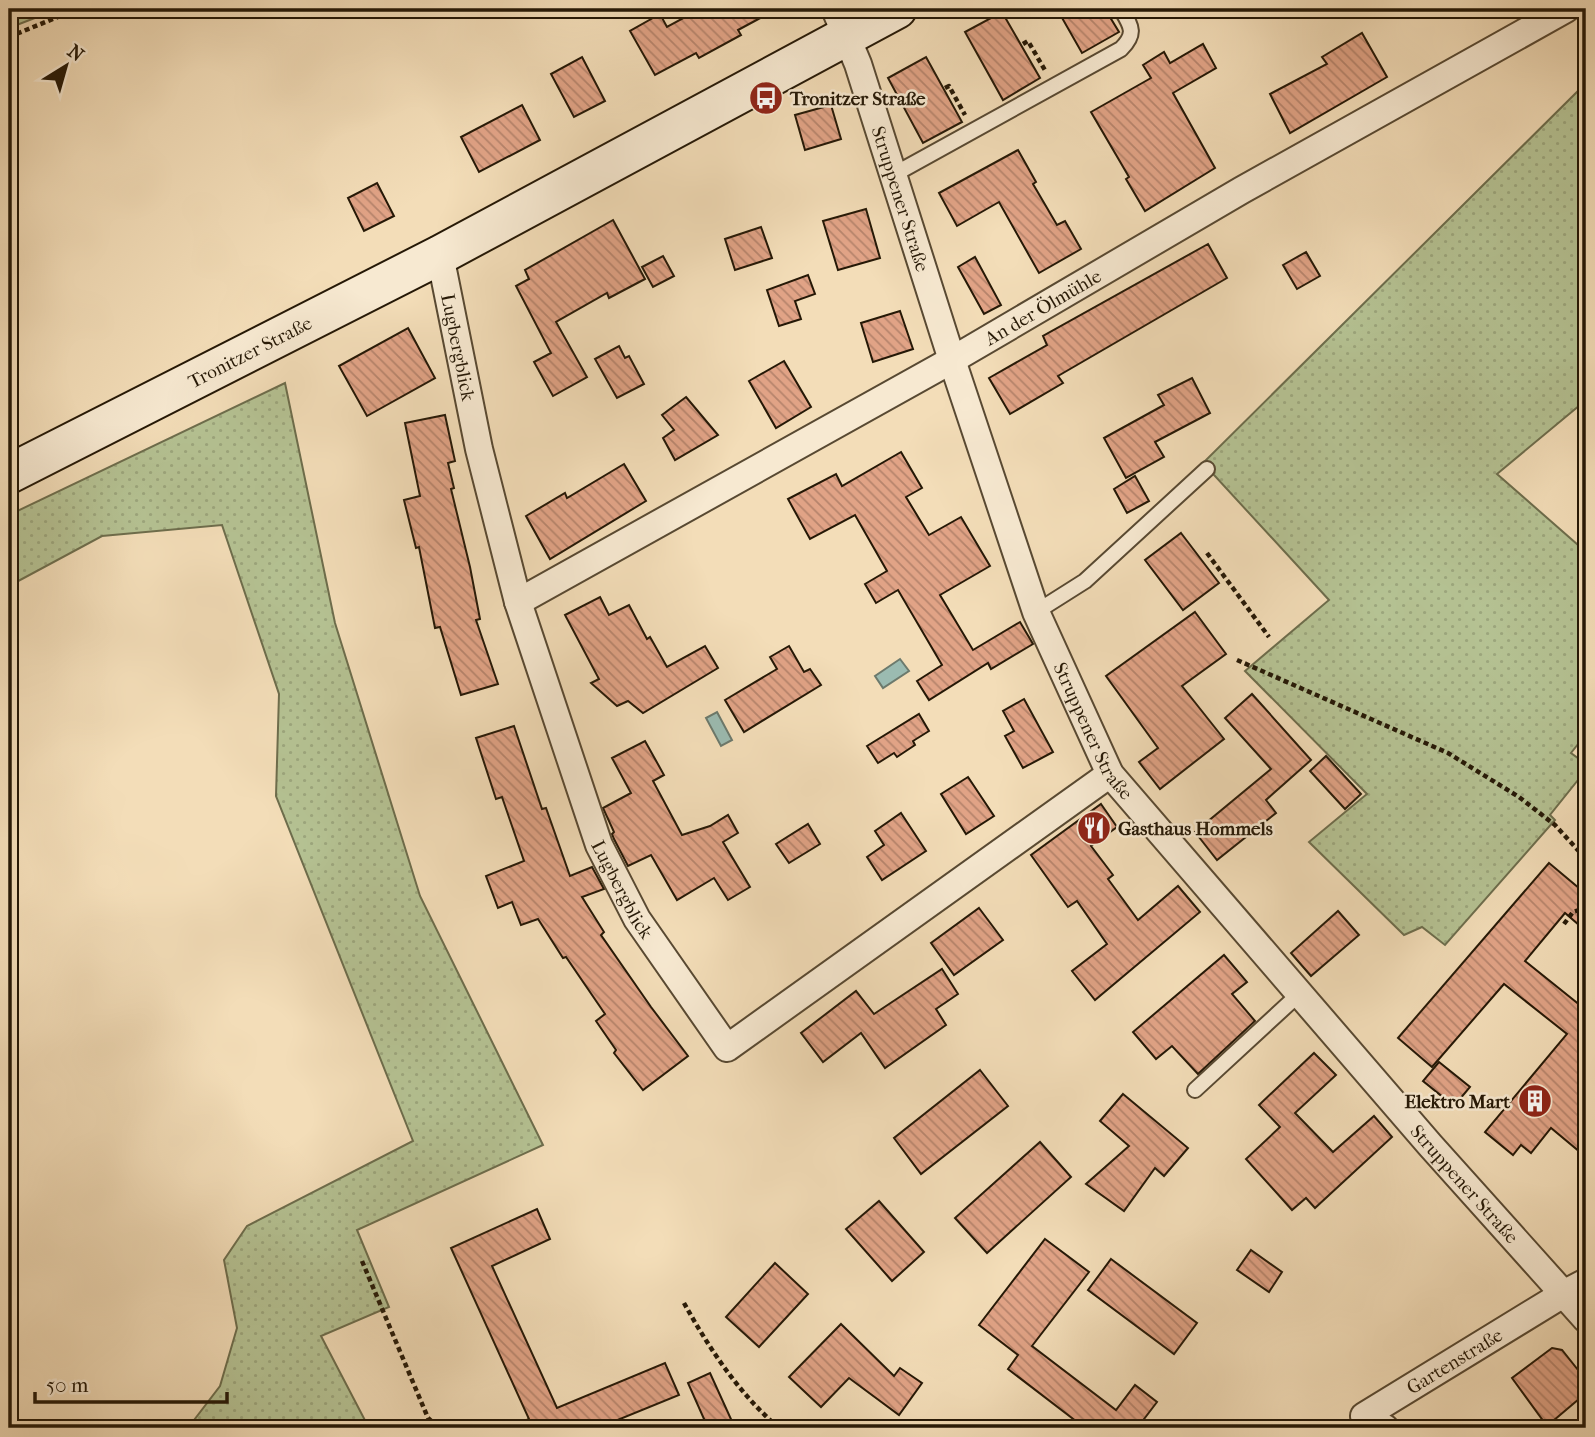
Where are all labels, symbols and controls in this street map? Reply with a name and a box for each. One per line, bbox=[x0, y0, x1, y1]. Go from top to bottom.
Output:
north arrow bbox=[32, 32, 102, 102]
text: N bbox=[63, 40, 88, 67]
bus stop icon: Tronitzer Straße bbox=[747, 79, 785, 117]
place label: Tronitzer Straße bbox=[789, 88, 926, 110]
street label: Struppener Straße bbox=[866, 124, 933, 275]
street label: An der Ölmühle bbox=[980, 265, 1105, 351]
street label: Lugbergblick bbox=[436, 292, 479, 403]
street label: Tronitzer Straße bbox=[185, 312, 316, 393]
street label: Struppener Straße bbox=[1049, 659, 1137, 804]
restaurant icon: Gasthaus Hommels bbox=[1075, 809, 1113, 847]
place label: Gasthaus Hommels bbox=[1118, 818, 1273, 840]
street label: Lugbergblick bbox=[586, 837, 657, 943]
building icon: Elektro Mart bbox=[1516, 1082, 1554, 1120]
place label: Elektro Mart bbox=[1405, 1091, 1510, 1113]
street label: Struppener Straße bbox=[1406, 1121, 1523, 1248]
street label: Gartenstraße bbox=[1403, 1324, 1507, 1399]
scale bar bbox=[35, 1360, 228, 1404]
text: 50 m bbox=[46, 1373, 89, 1397]

